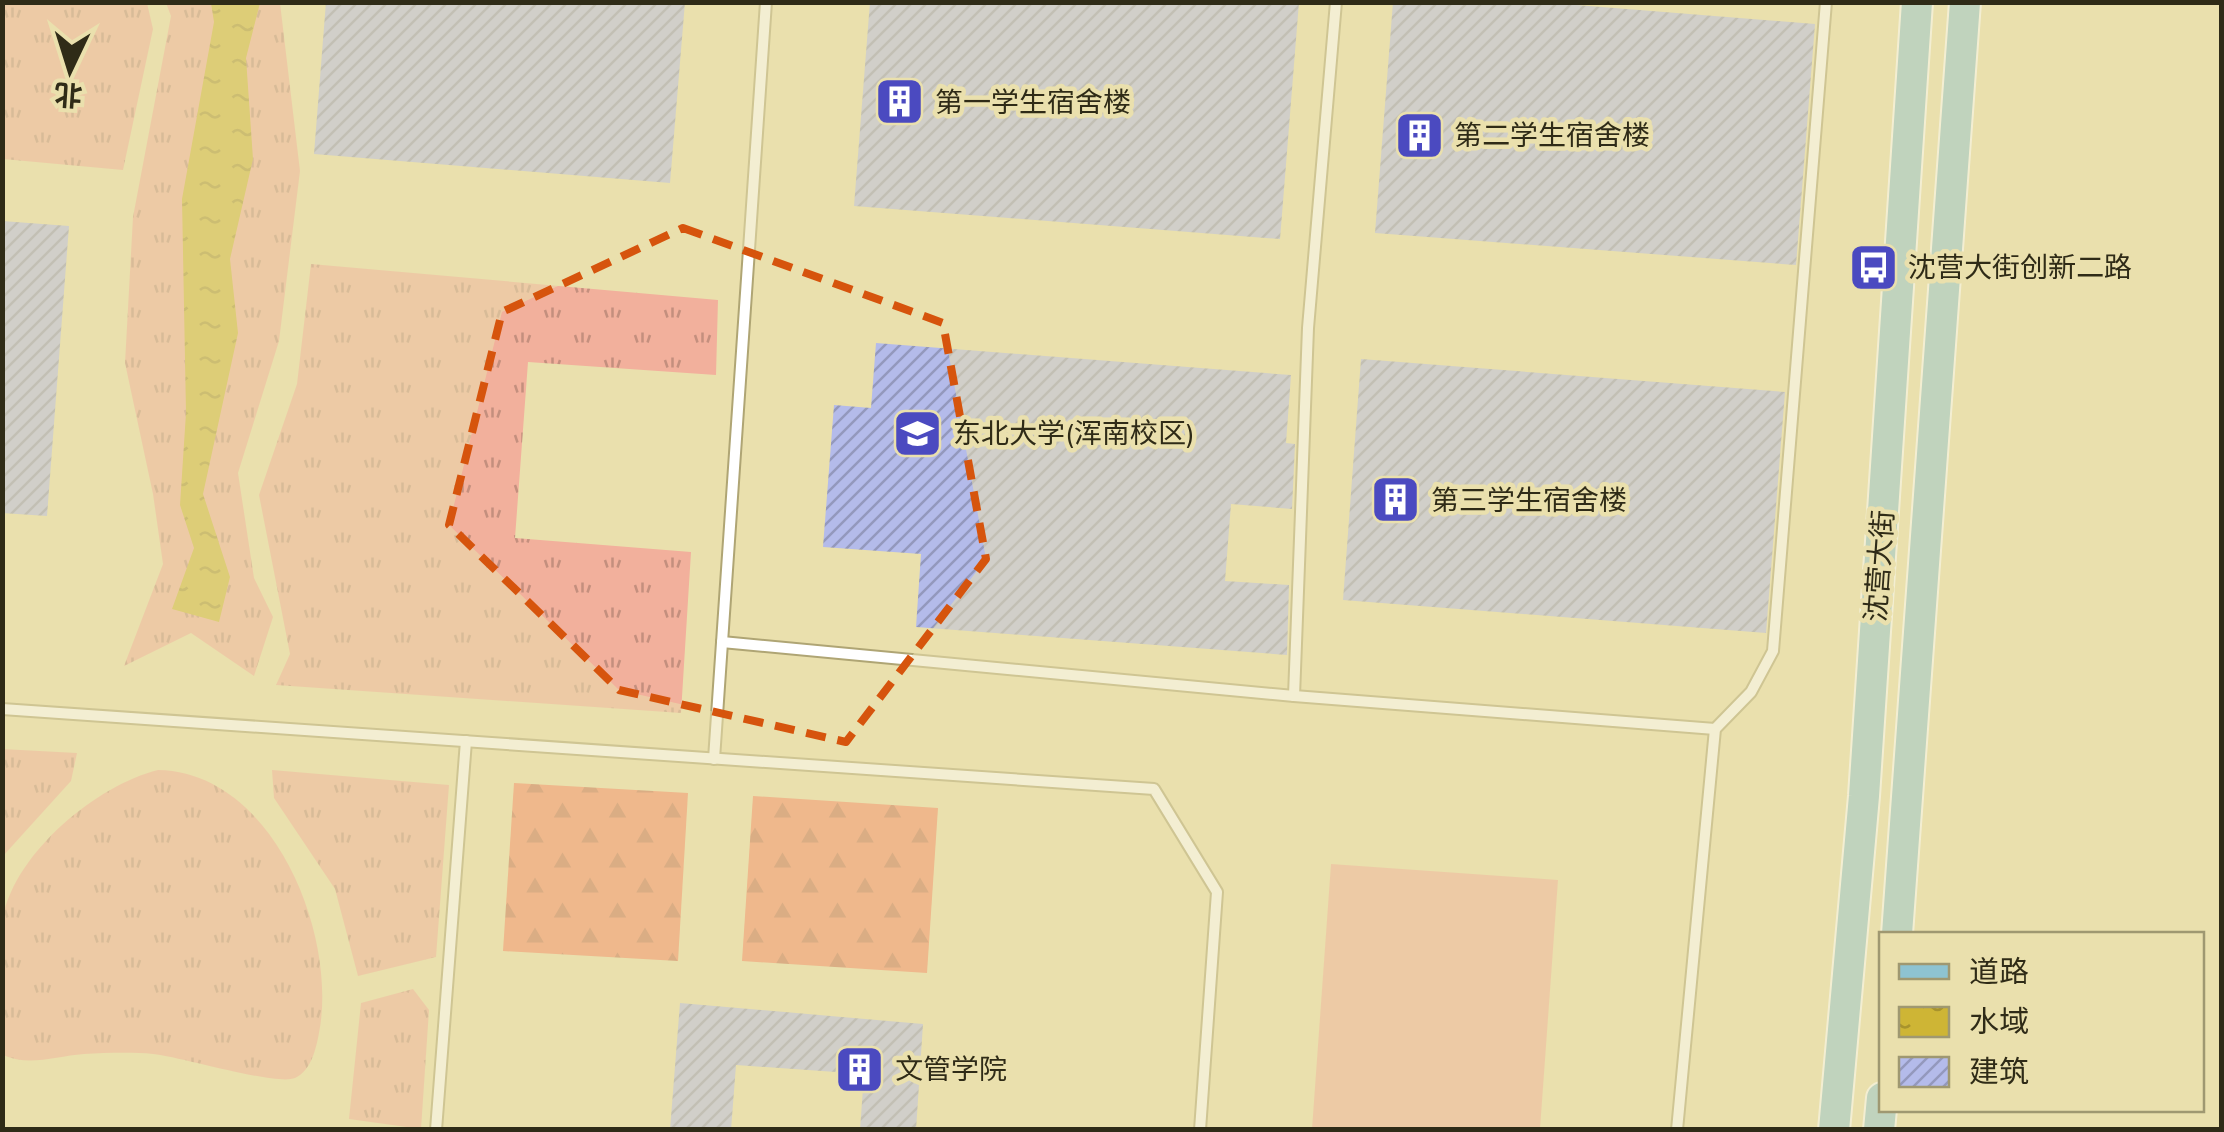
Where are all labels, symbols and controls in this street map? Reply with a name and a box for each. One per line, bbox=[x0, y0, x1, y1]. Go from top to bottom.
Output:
north arrow bbox=[20, 20, 120, 120]
building icon: 第一学生宿舍楼 bbox=[874, 76, 926, 128]
text: 北 bbox=[53, 77, 83, 114]
place label: 第一学生宿舍楼 bbox=[935, 84, 1131, 119]
building icon: 第二学生宿舍楼 bbox=[1393, 109, 1445, 161]
place label: 第二学生宿舍楼 bbox=[1454, 117, 1650, 152]
bus stop icon: 沈营大街创新二路 bbox=[1847, 241, 1899, 293]
place label: 沈营大街创新二路 bbox=[1908, 249, 2132, 284]
school or university icon: 东北大学(浑南校区) bbox=[892, 407, 944, 459]
place label: 东北大学(浑南校区) bbox=[953, 415, 1195, 450]
building icon: 第三学生宿舍楼 bbox=[1370, 474, 1422, 526]
place label: 第三学生宿舍楼 bbox=[1431, 482, 1627, 517]
street label: 沈营大街 bbox=[1857, 509, 1900, 623]
legend bbox=[1879, 932, 2204, 1112]
text: 道路 bbox=[1969, 952, 2029, 990]
text: 水域 bbox=[1969, 1002, 2029, 1040]
building icon: 文管学院 bbox=[834, 1043, 886, 1095]
place label: 文管学院 bbox=[895, 1051, 1007, 1086]
text: 建筑 bbox=[1969, 1052, 2029, 1090]

